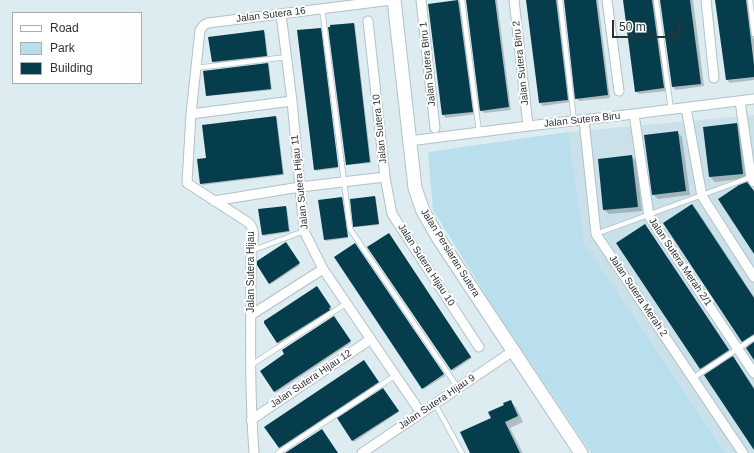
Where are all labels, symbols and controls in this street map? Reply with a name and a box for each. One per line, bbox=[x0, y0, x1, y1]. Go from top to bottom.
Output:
street label: Jalan Sutera 16 bbox=[236, 5, 306, 25]
legend bbox=[12, 12, 142, 84]
scale bar bbox=[614, 12, 682, 38]
street label: Jalan Sutera Biru 2 bbox=[511, 20, 531, 106]
text: 50 m bbox=[619, 20, 646, 34]
text: Road bbox=[50, 21, 79, 35]
street label: Jalan Sutera Biru 1 bbox=[418, 21, 438, 107]
text: Park bbox=[50, 41, 75, 55]
text: Building bbox=[50, 61, 93, 75]
street label: Jalan Sutera 10 bbox=[370, 94, 390, 164]
street label: Jalan Sutera Biru bbox=[543, 110, 621, 130]
street label: Jalan Sutera Hijau 11 bbox=[289, 134, 311, 230]
street label: Jalan Persiaran Sutera bbox=[418, 207, 482, 299]
street label: Jalan Sutera Merah 2/1 bbox=[646, 216, 714, 308]
street label: Jalan Sutera Hijau 10 bbox=[395, 222, 457, 308]
street label: Jalan Sutera Hijau bbox=[245, 231, 257, 313]
street label: Jalan Sutera Merah 2 bbox=[606, 253, 670, 339]
street label: Jalan Sutera Hijau 12 bbox=[268, 347, 354, 411]
street label: Jalan Sutera Hijau 9 bbox=[396, 372, 478, 432]

